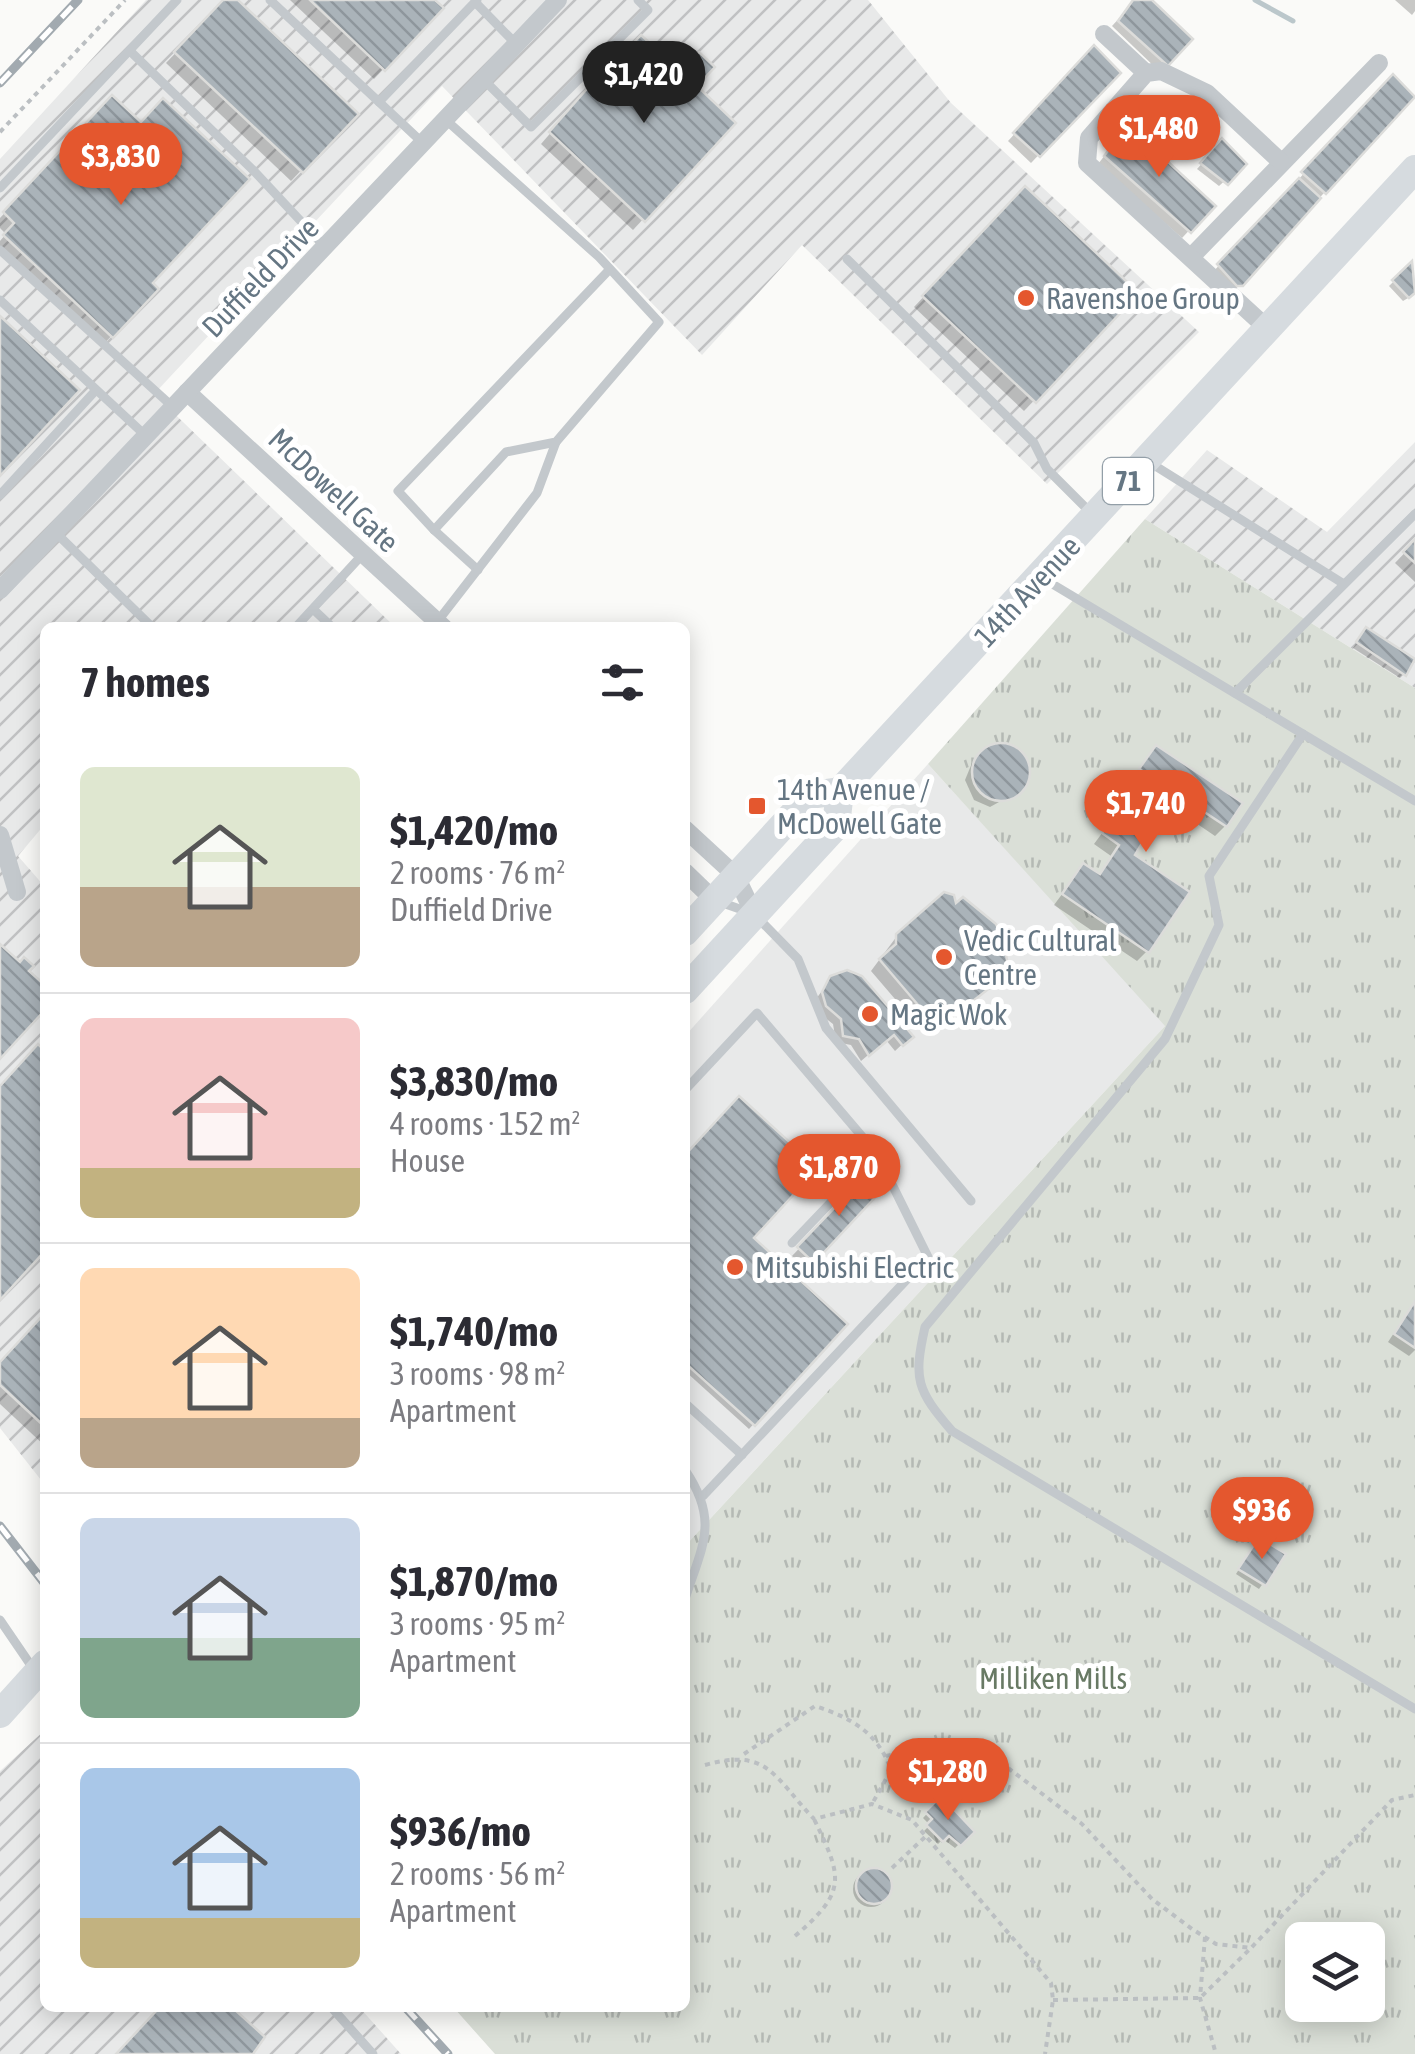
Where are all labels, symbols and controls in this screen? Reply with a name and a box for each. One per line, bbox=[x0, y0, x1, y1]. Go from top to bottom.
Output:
pin: $1,420 bbox=[563, 41, 725, 126]
text: $1,420 bbox=[604, 55, 684, 92]
pin: $1,480 bbox=[1078, 95, 1240, 180]
text: $1,480 bbox=[1119, 109, 1199, 146]
pin: $3,830 bbox=[40, 123, 202, 208]
text: $3,830 bbox=[81, 137, 161, 174]
street label: Duffield Drive bbox=[195, 210, 325, 344]
place label: Ravenshoe Group bbox=[1046, 281, 1240, 315]
marker: Ravenshoe Group bbox=[1015, 287, 1037, 309]
street label: McDowell Gate bbox=[262, 421, 406, 559]
road number: 71 bbox=[1103, 458, 1153, 504]
street label: 14th Avenue bbox=[967, 529, 1087, 653]
icon: filters bbox=[595, 655, 650, 710]
text: 7 homes bbox=[80, 658, 210, 706]
pin: $1,740 bbox=[1065, 770, 1227, 855]
place label: 14th Avenue / McDowell Gate bbox=[777, 772, 942, 840]
text: $1,740 bbox=[1106, 784, 1186, 821]
marker: 14th Avenue / McDowell Gate bbox=[746, 795, 768, 817]
text: $1,420/mo bbox=[390, 806, 558, 854]
icon: home bbox=[160, 807, 280, 927]
text: 2 rooms · 76 m² bbox=[390, 854, 565, 891]
text: Duffield Drive bbox=[390, 891, 552, 928]
place label: Vedic Cultural Centre bbox=[964, 923, 1117, 991]
marker: Vedic Cultural Centre bbox=[933, 946, 955, 968]
place label: Magic Wok bbox=[890, 997, 1007, 1031]
marker: Magic Wok bbox=[859, 1003, 881, 1025]
text: $3,830/mo bbox=[390, 1057, 558, 1105]
icon: home bbox=[160, 1058, 280, 1178]
text: 4 rooms · 152 m² bbox=[390, 1105, 580, 1142]
pin: $1,870 bbox=[758, 1134, 920, 1219]
text: House bbox=[390, 1142, 465, 1179]
text: $1,870 bbox=[799, 1148, 879, 1185]
place label: Mitsubishi Electric bbox=[755, 1250, 954, 1284]
marker: Mitsubishi Electric bbox=[724, 1256, 746, 1278]
text: $1,740/mo bbox=[390, 1307, 558, 1355]
icon: home bbox=[160, 1308, 280, 1428]
text: 3 rooms · 98 m² bbox=[390, 1355, 565, 1392]
text: Apartment bbox=[390, 1392, 516, 1429]
pin: $936 bbox=[1203, 1477, 1321, 1562]
text: $936 bbox=[1233, 1491, 1291, 1528]
text: $1,870/mo bbox=[390, 1557, 558, 1605]
icon: home bbox=[160, 1558, 280, 1678]
text: 3 rooms · 95 m² bbox=[390, 1605, 565, 1642]
text: Apartment bbox=[390, 1642, 516, 1679]
park label: Milliken Mills bbox=[979, 1661, 1127, 1695]
pin: $1,280 bbox=[867, 1738, 1029, 1823]
text: $1,280 bbox=[908, 1752, 988, 1789]
text: $936/mo bbox=[390, 1807, 531, 1855]
icon: home bbox=[160, 1808, 280, 1928]
text: 2 rooms · 56 m² bbox=[390, 1855, 565, 1892]
text: Apartment bbox=[390, 1892, 516, 1929]
map controls bbox=[1285, 1922, 1385, 2022]
button: layers bbox=[1285, 1922, 1385, 2022]

